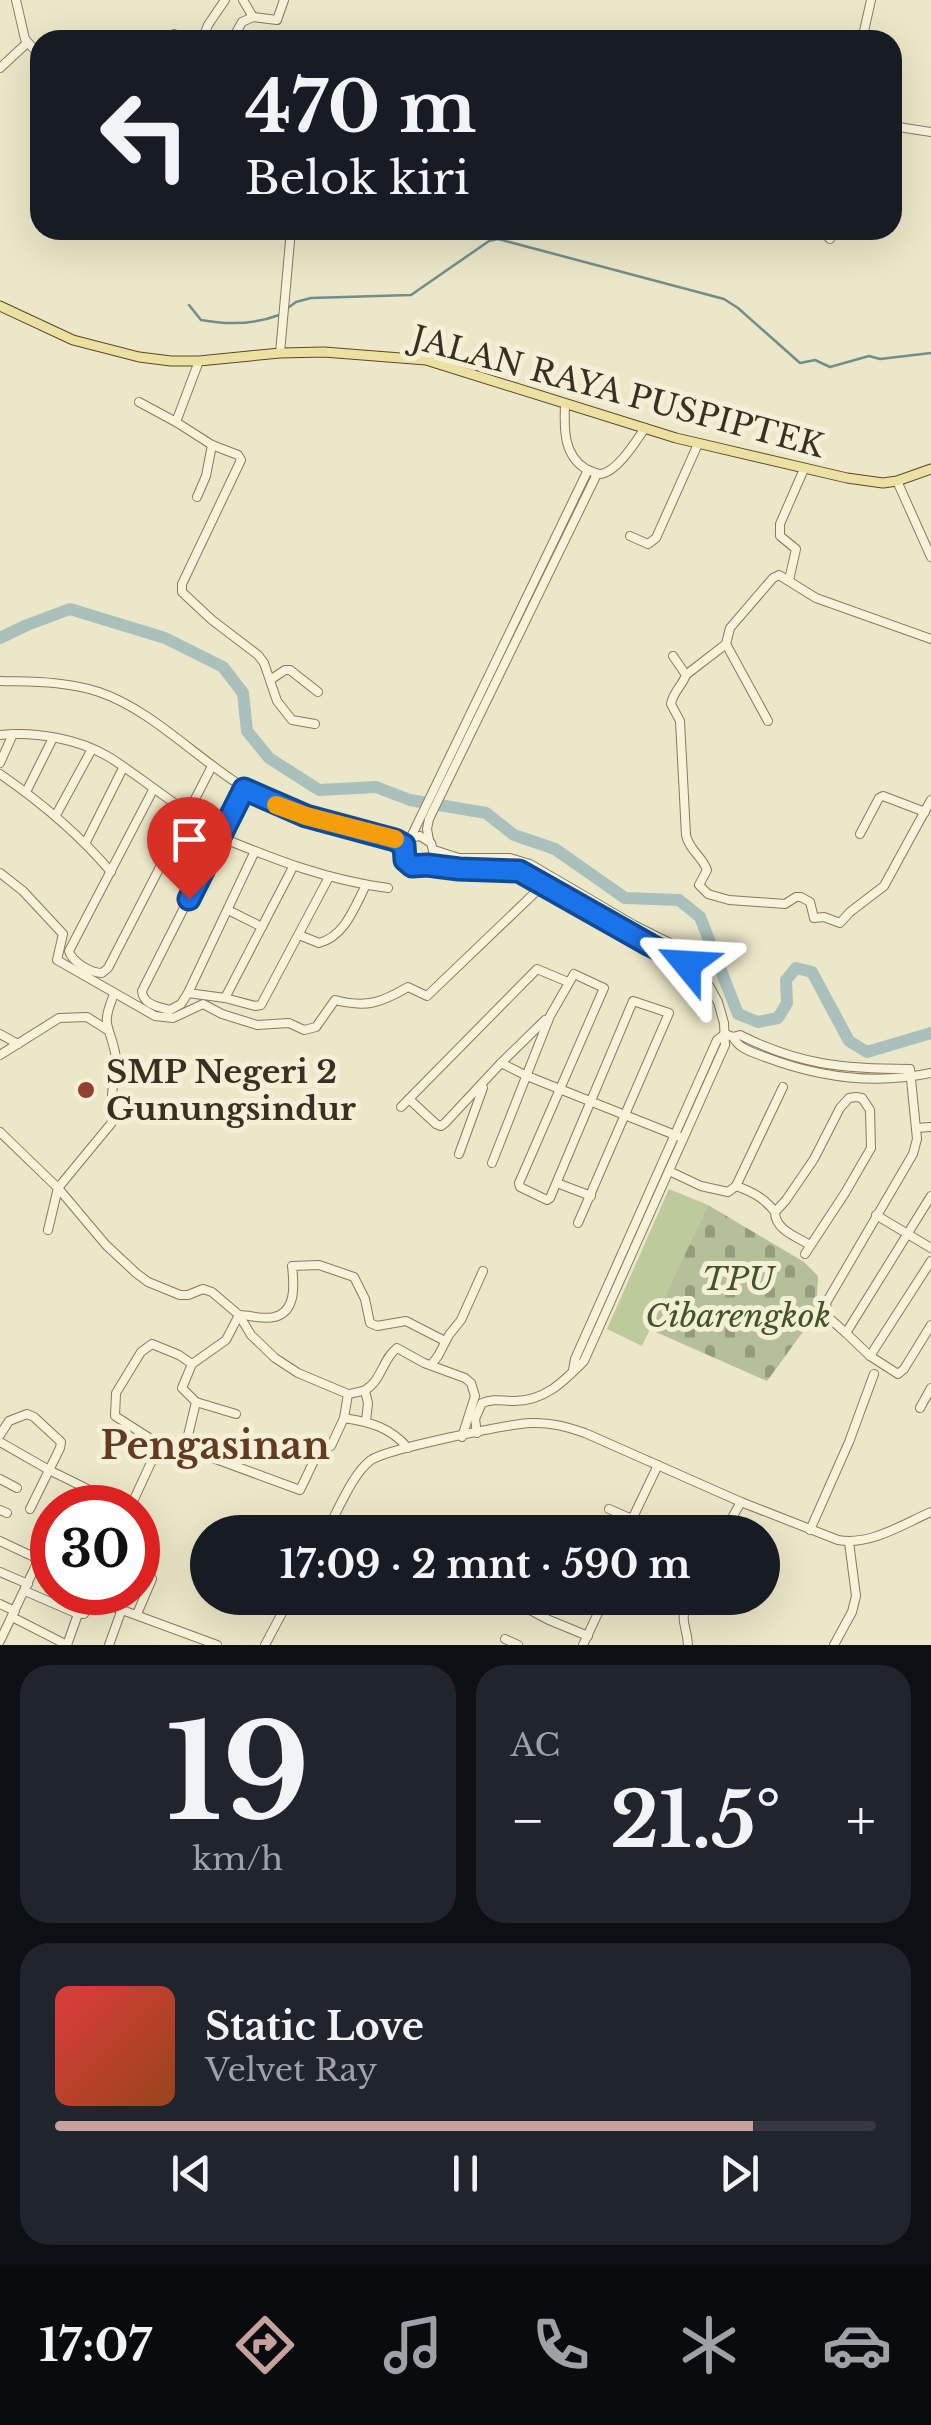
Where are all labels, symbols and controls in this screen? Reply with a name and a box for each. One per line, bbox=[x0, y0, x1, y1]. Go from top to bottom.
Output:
text: 470 m bbox=[245, 64, 477, 151]
icon: left bbox=[80, 70, 210, 200]
text: Belok kiri bbox=[245, 150, 469, 206]
street label: JALAN RAYA PUSPIPTEK bbox=[403, 317, 830, 467]
pin bbox=[147, 797, 232, 900]
icon: arrive bbox=[162, 812, 217, 867]
position arrow bbox=[635, 912, 739, 1016]
place label: SMP Negeri 2 Gunungsindur bbox=[106, 1052, 356, 1129]
marker: SMP Negeri 2 Gunungsindur bbox=[75, 1079, 97, 1101]
park label: TPU Cibarengkok bbox=[645, 1259, 831, 1336]
district label: Pengasinan bbox=[100, 1422, 330, 1469]
speed limit sign: 30 bbox=[30, 1485, 160, 1615]
text: 17:09 · 2 mnt · 590 m bbox=[279, 1541, 691, 1588]
text: 19 bbox=[166, 1693, 310, 1854]
text: AC bbox=[511, 1725, 560, 1765]
text: 21.5° bbox=[610, 1774, 781, 1867]
text: − bbox=[511, 1787, 545, 1855]
text: + bbox=[846, 1787, 876, 1855]
text: km/h bbox=[192, 1839, 283, 1879]
text: Static Love bbox=[205, 2003, 424, 2050]
text: Velvet Ray bbox=[205, 2050, 377, 2090]
icon: previous bbox=[164, 2146, 219, 2201]
icon: pause bbox=[438, 2146, 493, 2201]
icon: next bbox=[712, 2146, 767, 2201]
icon: directions bbox=[230, 2310, 300, 2380]
icon: music bbox=[378, 2310, 448, 2380]
icon: phone bbox=[526, 2310, 596, 2380]
icon: climate bbox=[674, 2310, 744, 2380]
icon: car bbox=[822, 2310, 892, 2380]
text: 17:07 bbox=[39, 2317, 152, 2373]

